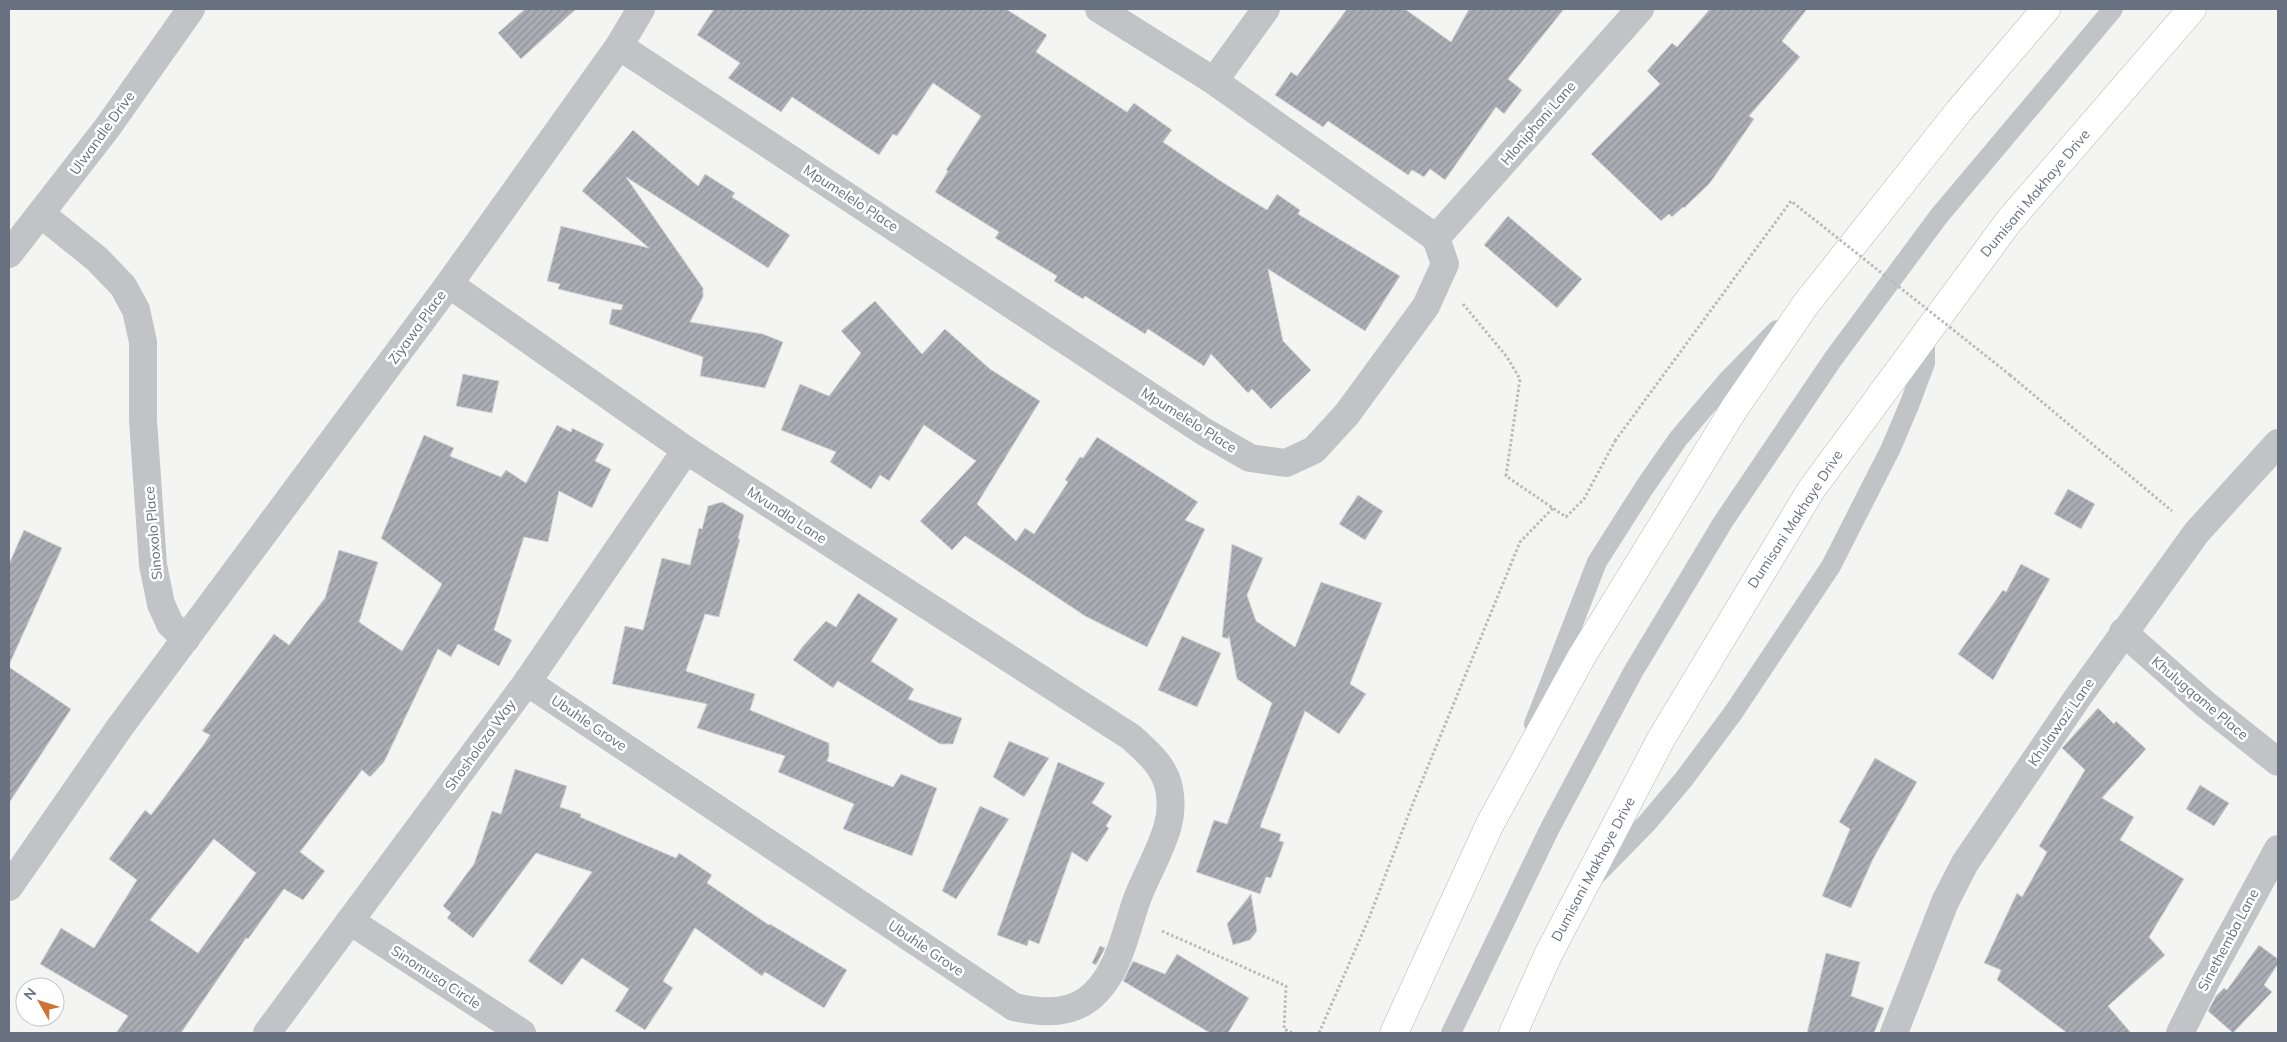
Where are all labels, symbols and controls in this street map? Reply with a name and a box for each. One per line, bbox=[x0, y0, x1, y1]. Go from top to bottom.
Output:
street label: Hloniphani Lane bbox=[1497, 77, 1579, 169]
street label: Ulwandle Drive bbox=[66, 88, 138, 178]
street label: Dumisani Makhaye Drive bbox=[1976, 125, 2094, 261]
street label: Mpumelelo Place bbox=[800, 161, 902, 235]
street label: Ziyawa Place bbox=[384, 287, 450, 367]
street label: Mpumelelo Place bbox=[1138, 383, 1240, 457]
street label: Dumisani Makhaye Drive bbox=[1744, 446, 1846, 592]
street label: Mvundla Lane bbox=[744, 483, 830, 547]
street label: Sinoxolo Place bbox=[140, 486, 166, 580]
street label: Khulugqame Place bbox=[2148, 652, 2252, 744]
street label: Khulawazi Lane bbox=[2024, 675, 2098, 769]
street label: Ubuhle Grove bbox=[548, 691, 630, 755]
street label: Shosholoza Way bbox=[441, 695, 520, 794]
street label: Dumisani Makhaye Drive bbox=[1547, 794, 1639, 944]
street label: Sinethemba Lane bbox=[2193, 886, 2263, 994]
street label: Ubuhle Grove bbox=[885, 916, 967, 980]
street label: Sinomusa Circle bbox=[388, 941, 484, 1013]
north arrow bbox=[15, 977, 65, 1027]
text: N bbox=[20, 984, 40, 1004]

